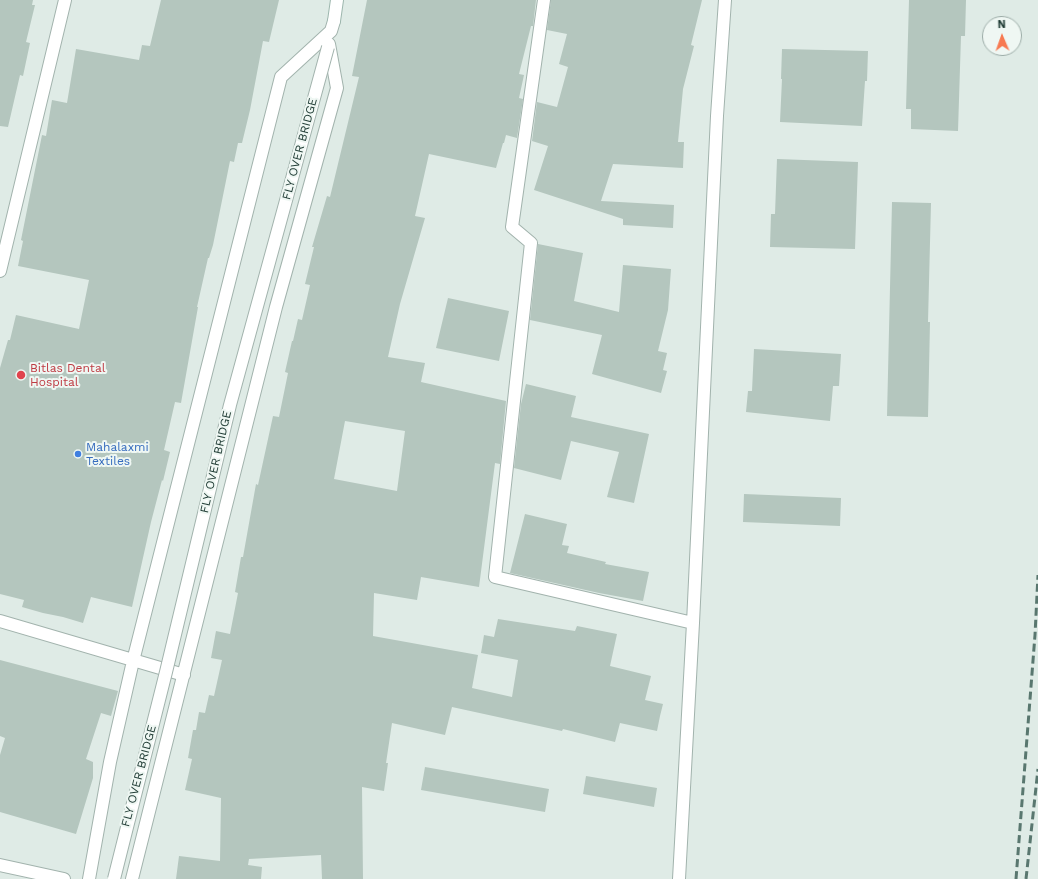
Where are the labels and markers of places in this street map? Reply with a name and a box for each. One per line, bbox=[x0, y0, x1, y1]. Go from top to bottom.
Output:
place label: Bitlas Dental Hospital bbox=[30, 361, 105, 389]
marker: Bitlas Dental Hospital bbox=[15, 369, 27, 381]
place label: Mahalaxmi Textiles bbox=[86, 440, 149, 468]
marker: Mahalaxmi Textiles bbox=[73, 449, 83, 459]

